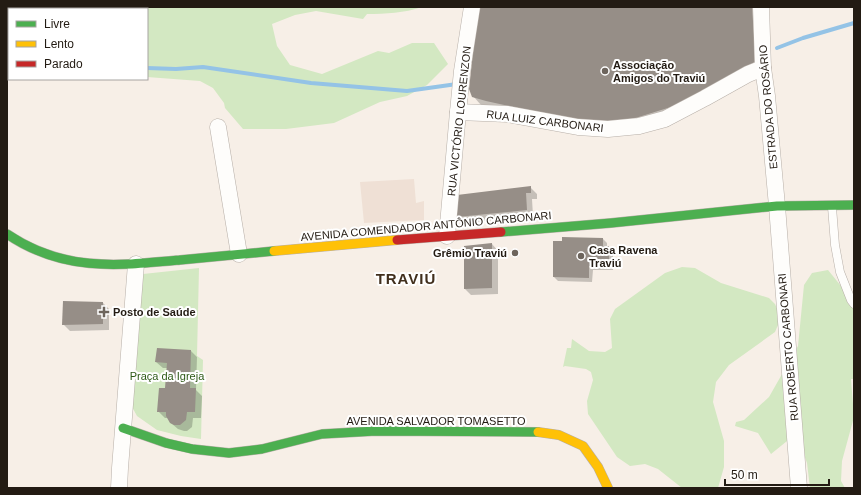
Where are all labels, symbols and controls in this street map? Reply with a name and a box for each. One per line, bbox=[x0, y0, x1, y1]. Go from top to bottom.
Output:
legend bbox=[8, 8, 148, 80]
text: Livre bbox=[44, 17, 70, 31]
text: Lento bbox=[44, 37, 74, 51]
street label: ESTRADA DO ROSÁRIO bbox=[757, 44, 779, 170]
street label: RUA VICTÓRIO LOURENZON bbox=[445, 45, 473, 197]
text: Parado bbox=[44, 57, 83, 71]
place label: Associação Amigos do Traviú bbox=[613, 59, 705, 84]
marker: Associação Amigos do Traviú bbox=[600, 66, 610, 76]
street label: RUA LUIZ CARBONARI bbox=[486, 108, 604, 134]
street label: AVENIDA COMENDADOR ANTÔNIO CARBONARI bbox=[300, 209, 552, 243]
place label: Casa Ravena Traviú bbox=[589, 244, 658, 269]
place label: Grêmio Traviú bbox=[433, 247, 507, 259]
marker: Grêmio Traviú bbox=[510, 248, 520, 258]
marker: Casa Ravena Traviú bbox=[576, 251, 586, 261]
district label: TRAVIÚ bbox=[376, 270, 436, 287]
street label: RUA ROBERTO CARBONARI bbox=[776, 273, 800, 421]
marker: Posto de Saúde bbox=[98, 306, 110, 318]
place label: Posto de Saúde bbox=[113, 306, 196, 318]
park label: Praça da Igreja bbox=[130, 370, 205, 382]
street label: AVENIDA SALVADOR TOMASETTO bbox=[346, 415, 526, 427]
scale bar bbox=[725, 461, 829, 487]
text: 50 m bbox=[731, 468, 758, 482]

